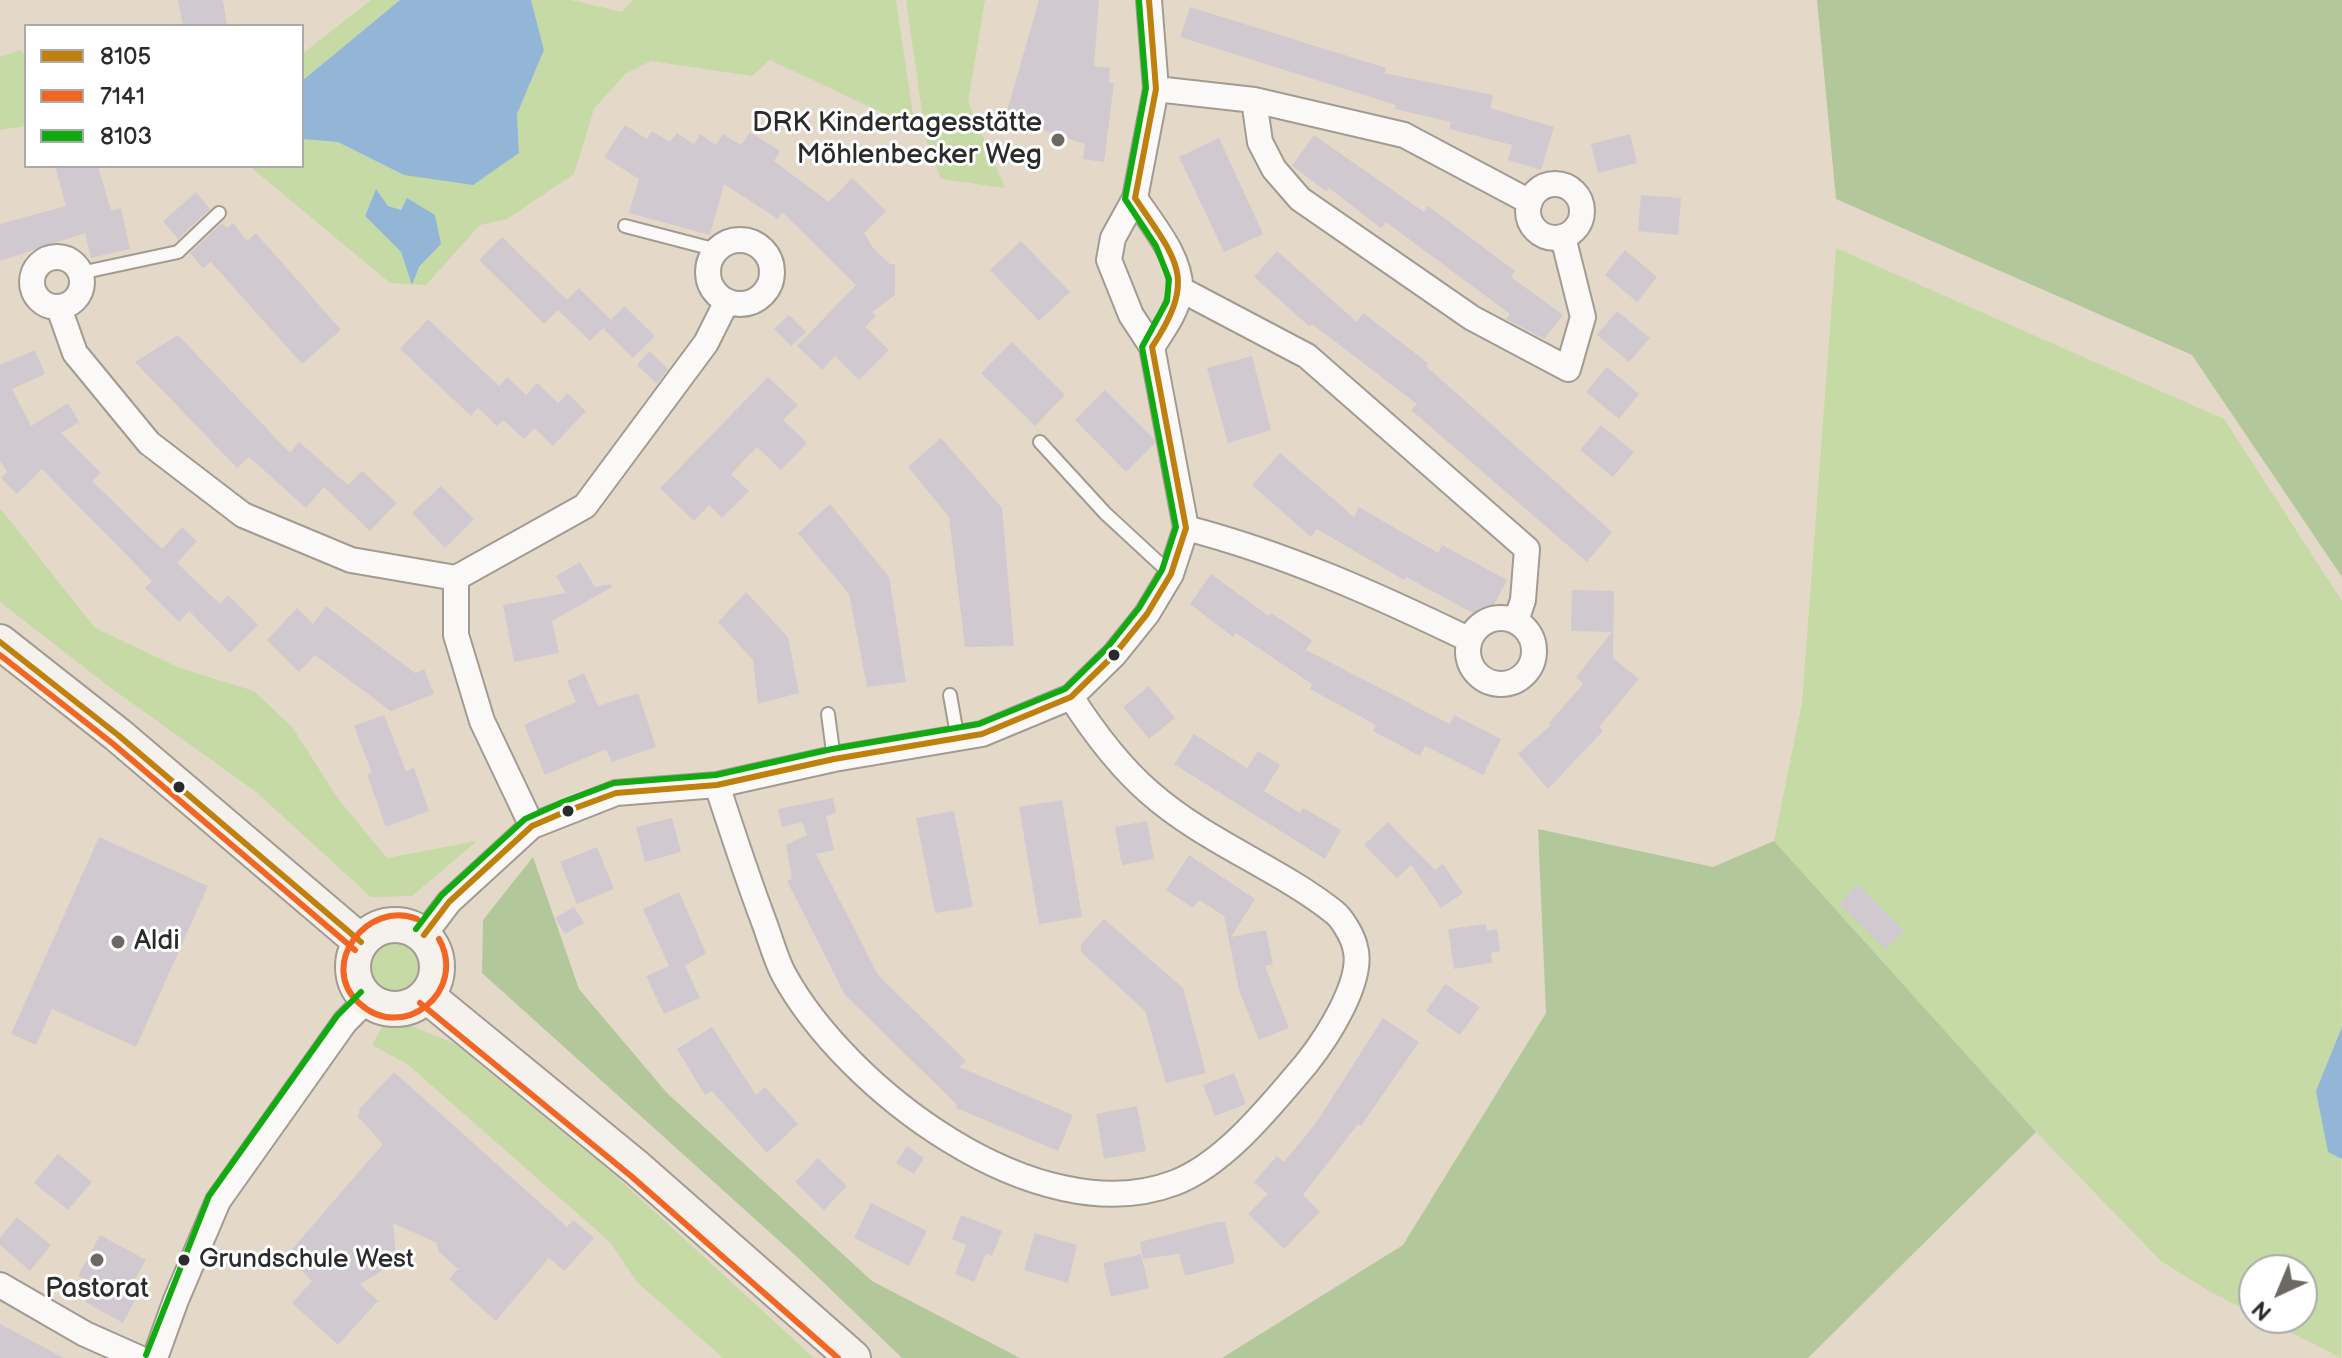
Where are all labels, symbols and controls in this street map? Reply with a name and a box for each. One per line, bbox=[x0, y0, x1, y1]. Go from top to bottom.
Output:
legend bbox=[24, 24, 304, 168]
text: 8105 bbox=[100, 42, 151, 71]
text: 7141 bbox=[100, 82, 145, 111]
place label: DRK Kindertagesstätte Möhlenbecker Weg bbox=[752, 107, 1042, 173]
text: 8103 bbox=[100, 122, 152, 151]
marker: DRK Kindertagesstätte Möhlenbecker Weg bbox=[1049, 131, 1067, 149]
unlabelled marker bbox=[1106, 647, 1122, 663]
unlabelled marker bbox=[171, 779, 187, 795]
unlabelled marker bbox=[560, 803, 576, 819]
place label: Aldi bbox=[134, 925, 180, 959]
marker: Aldi bbox=[109, 933, 127, 951]
place label: Grundschule West bbox=[199, 1244, 414, 1276]
marker: Pastorat bbox=[88, 1251, 106, 1269]
marker: Grundschule West bbox=[176, 1252, 192, 1268]
north arrow bbox=[2238, 1254, 2318, 1334]
place label: Pastorat bbox=[45, 1273, 149, 1307]
text: N bbox=[2247, 1295, 2278, 1326]

